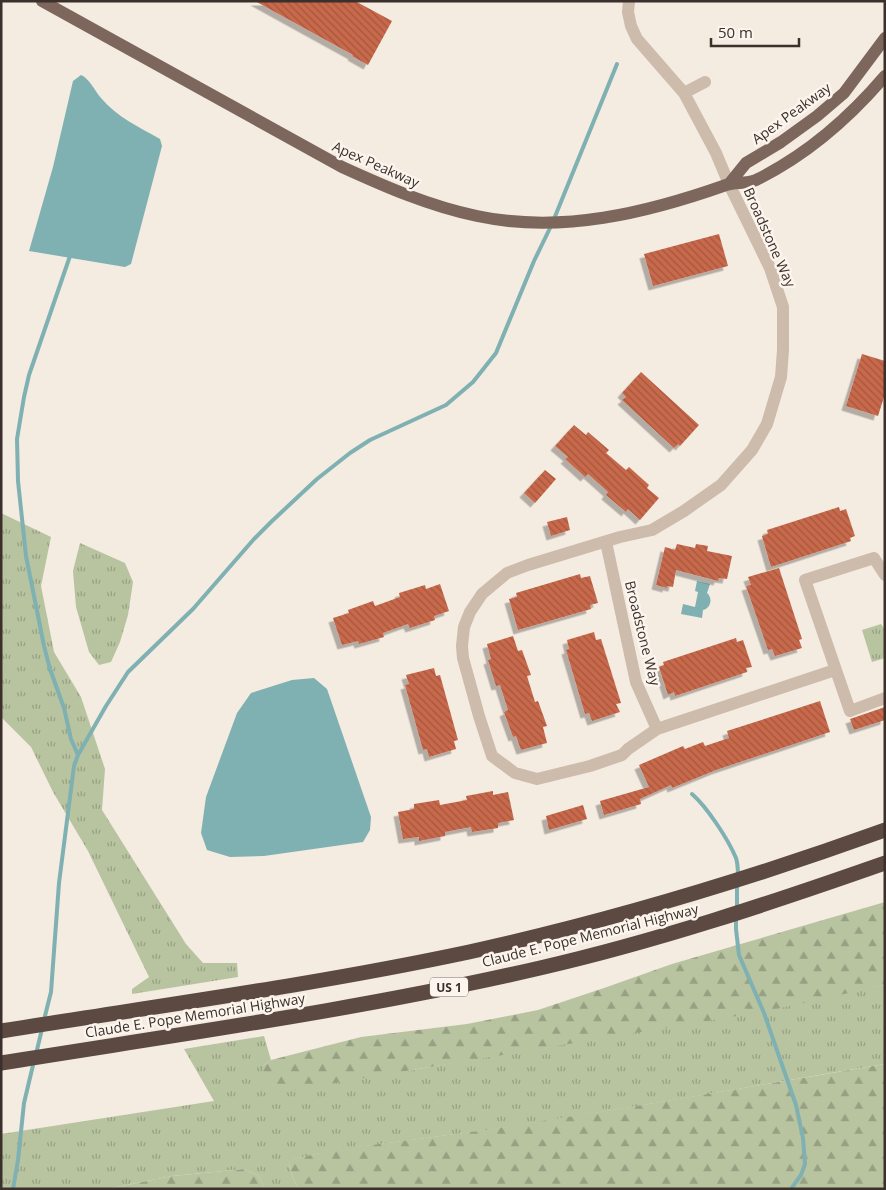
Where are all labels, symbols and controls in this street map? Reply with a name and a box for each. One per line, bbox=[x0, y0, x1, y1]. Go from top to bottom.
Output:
scale bar bbox=[711, 15, 798, 47]
text: 50 m bbox=[718, 22, 753, 42]
street label: Apex Peakway bbox=[748, 77, 835, 148]
street label: Apex Peakway bbox=[330, 136, 423, 192]
street label: Broadstone Way bbox=[739, 184, 801, 291]
street label: Broadstone Way bbox=[621, 579, 665, 688]
street label: Claude E. Pope Memorial Highway bbox=[480, 899, 701, 971]
road number: US 1 bbox=[430, 978, 468, 996]
street label: Claude E. Pope Memorial Highway bbox=[84, 988, 307, 1042]

